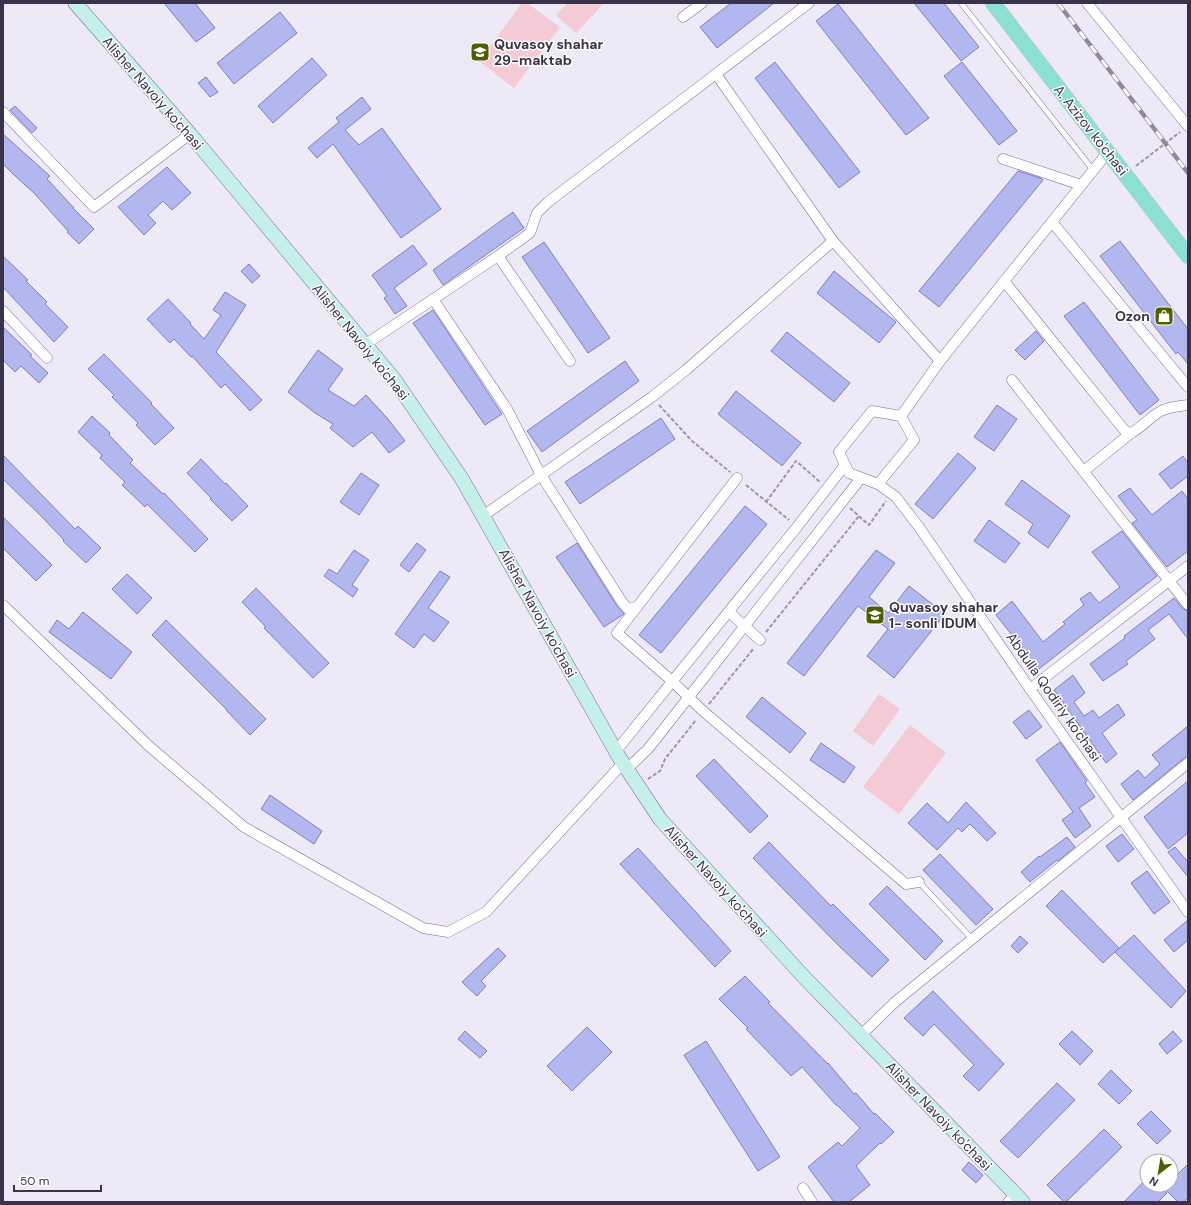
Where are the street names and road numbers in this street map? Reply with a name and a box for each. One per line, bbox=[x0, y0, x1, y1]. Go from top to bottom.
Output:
street label: Alisher Navoiy ko'chasi bbox=[99, 32, 207, 154]
street label: A. Azizov ko'chasi bbox=[1050, 81, 1132, 179]
street label: Alisher Navoiy ko'chasi bbox=[308, 280, 414, 404]
street label: Alisher Navoiy ko'chasi bbox=[495, 545, 581, 681]
street label: Abdulla Qodiriy ko'chasi bbox=[1003, 629, 1105, 765]
street label: Alisher Navoiy ko'chasi bbox=[661, 821, 771, 941]
street label: Alisher Navoiy ko'chasi bbox=[882, 1058, 996, 1174]

